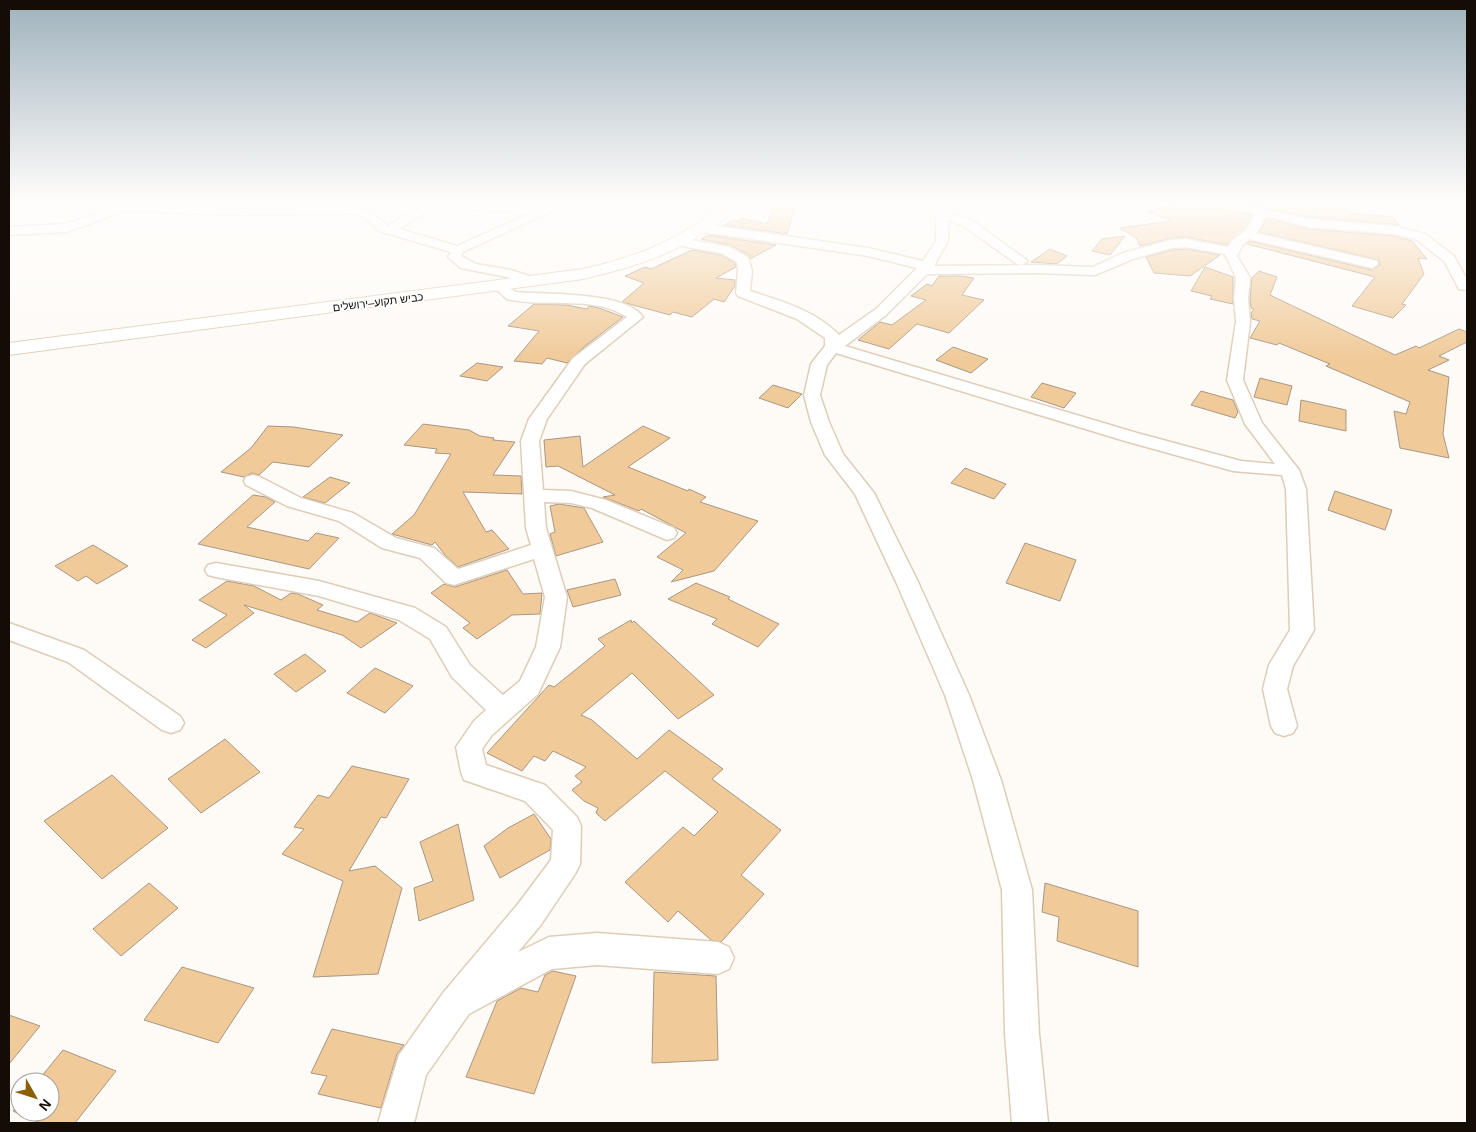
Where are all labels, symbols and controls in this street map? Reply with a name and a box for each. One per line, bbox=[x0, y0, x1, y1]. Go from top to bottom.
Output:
street label: כביש תקוע–ירושלים bbox=[332, 290, 424, 314]
north arrow bbox=[10, 1072, 60, 1122]
text: N bbox=[36, 1096, 55, 1114]

